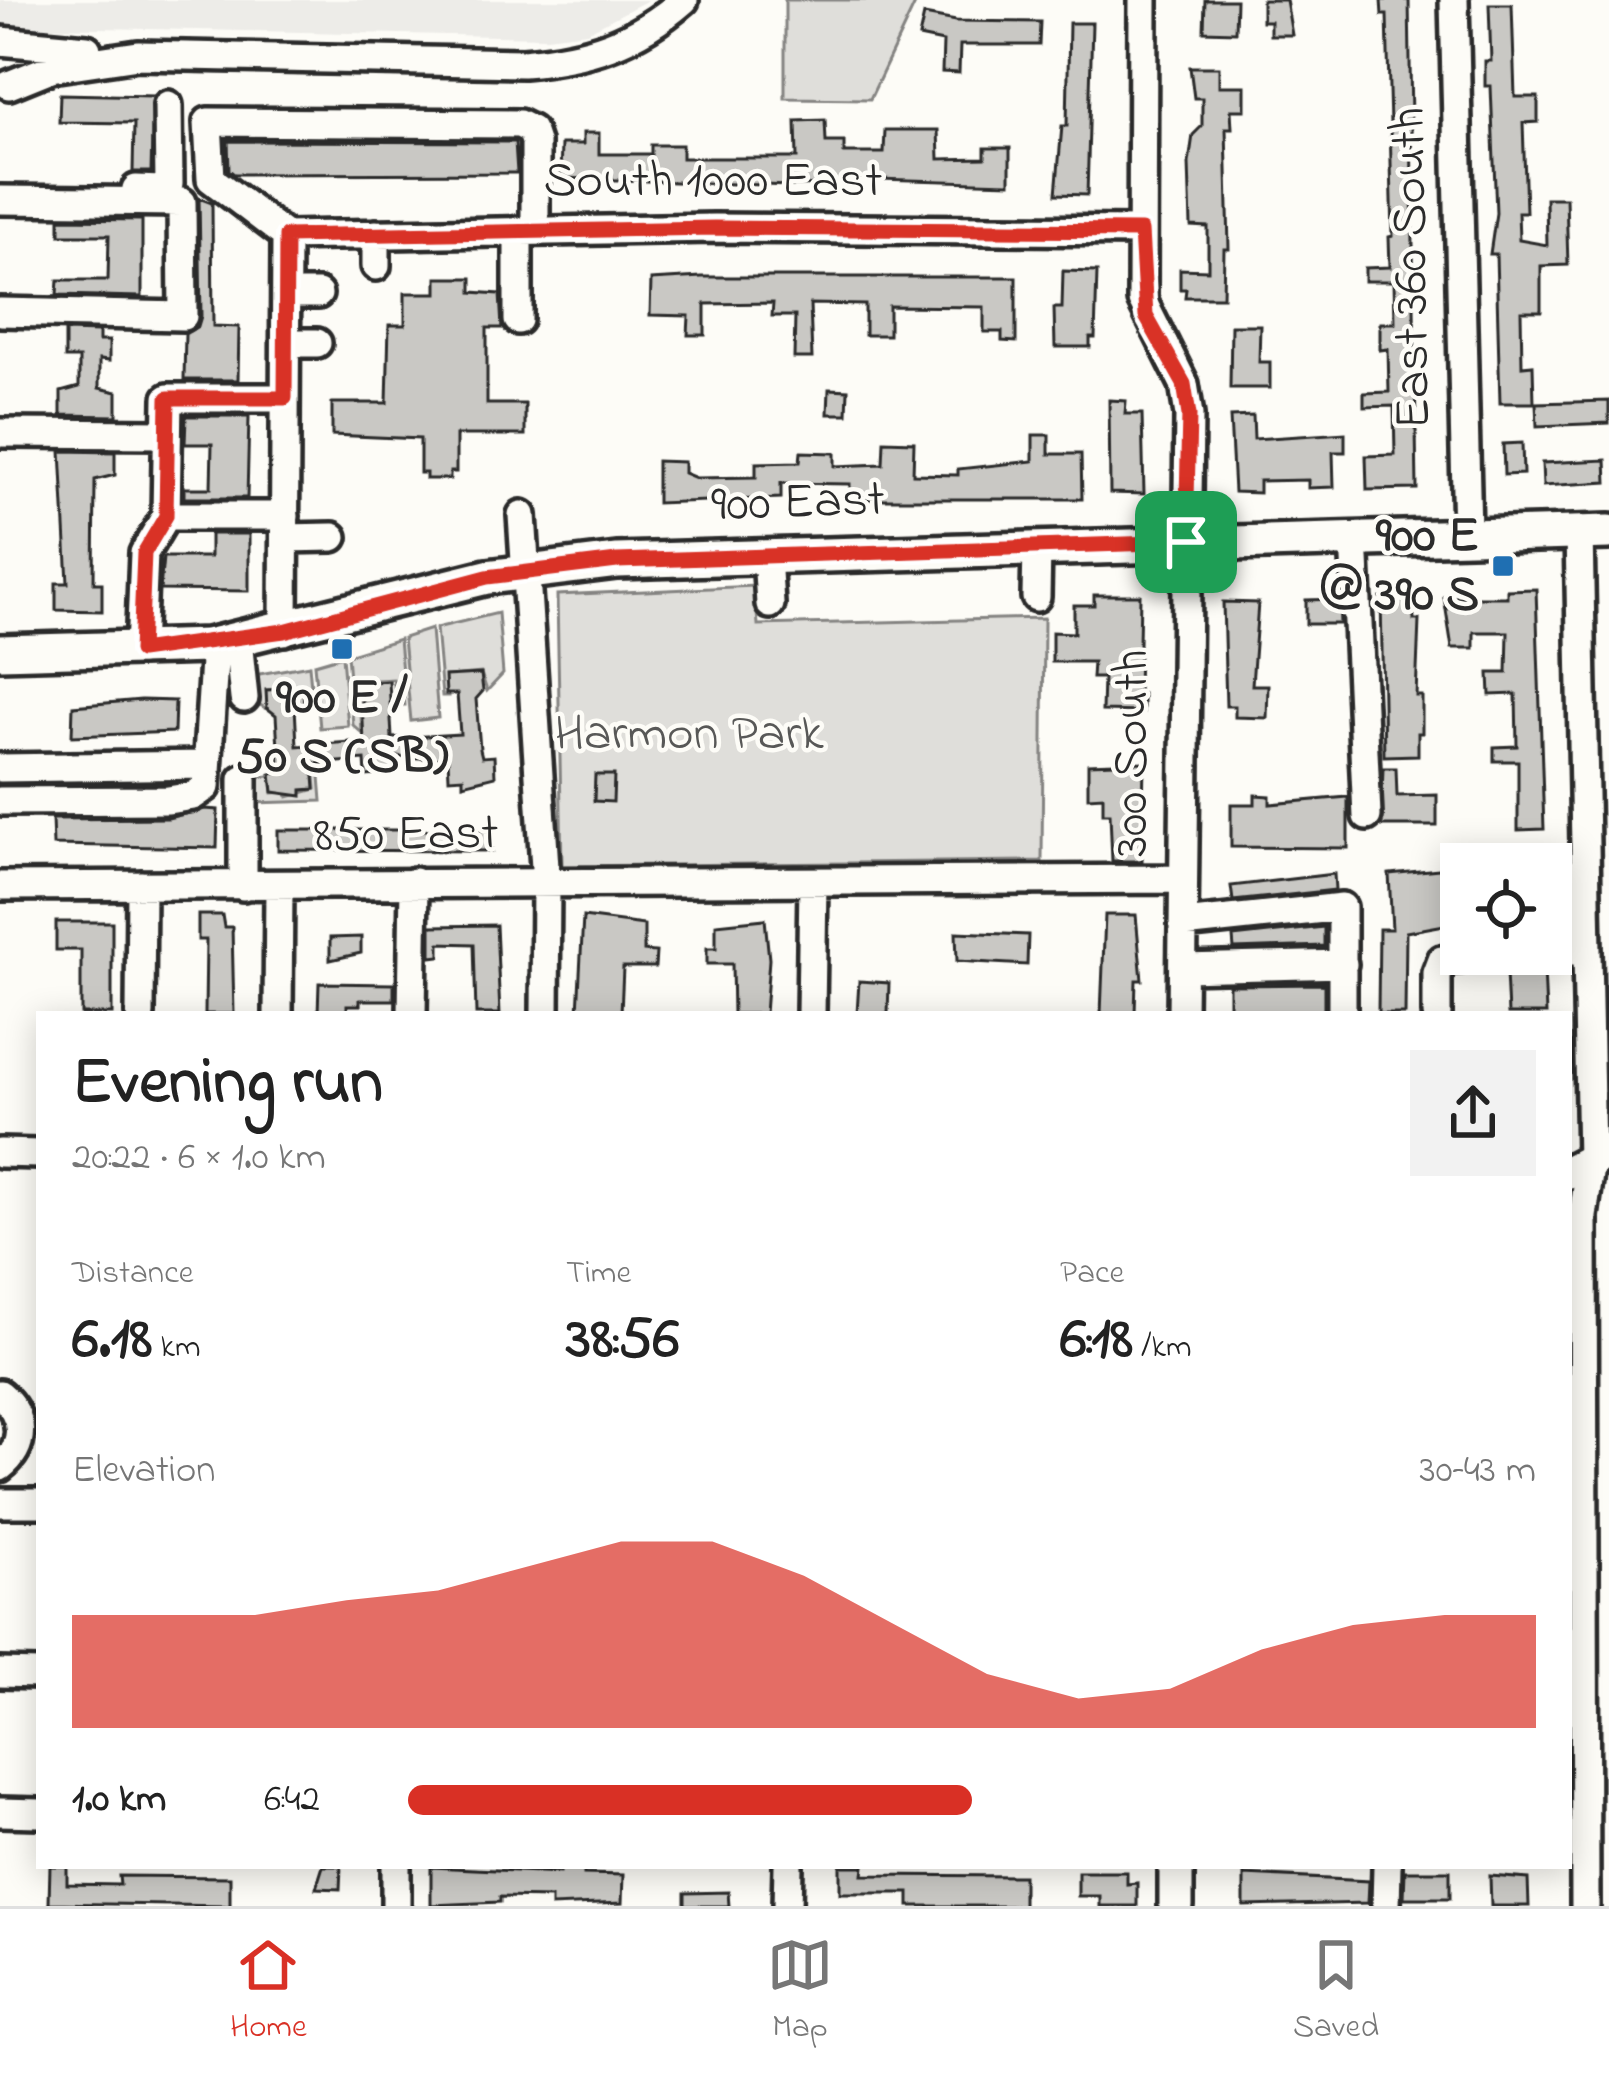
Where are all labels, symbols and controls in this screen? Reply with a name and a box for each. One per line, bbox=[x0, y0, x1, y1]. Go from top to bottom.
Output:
street label: East 360 South bbox=[1373, 106, 1453, 430]
street label: South 1000 East bbox=[544, 145, 883, 220]
street label: 900 East bbox=[710, 463, 886, 545]
pin bbox=[1135, 491, 1237, 593]
place label: 900 E @ 390 S bbox=[1321, 500, 1479, 634]
icon: arrive bbox=[1153, 509, 1219, 575]
marker: 900 E @ 390 S bbox=[1490, 553, 1516, 579]
marker: 900 E / 50 S (SB) bbox=[329, 636, 355, 662]
street label: 300 South bbox=[1096, 649, 1171, 857]
place label: 900 E / 50 S (SB) bbox=[236, 662, 449, 796]
park label: Harmon Park bbox=[554, 698, 824, 773]
street label: 850 East bbox=[313, 797, 499, 875]
map controls bbox=[1440, 843, 1572, 975]
button: locate bbox=[1440, 843, 1572, 975]
text: Evening run bbox=[72, 1037, 383, 1133]
button: share bbox=[1410, 1050, 1536, 1176]
text: 20:22 · 6 × 1.0 km bbox=[72, 1130, 326, 1187]
text: Distance bbox=[72, 1250, 194, 1298]
text: Time bbox=[566, 1250, 631, 1298]
text: Pace bbox=[1060, 1250, 1124, 1298]
text: 6.18 bbox=[72, 1298, 152, 1385]
text: 38:56 bbox=[566, 1298, 679, 1385]
text: 6:18 bbox=[1060, 1298, 1133, 1385]
text: km bbox=[152, 1324, 201, 1372]
text: /km bbox=[1133, 1324, 1192, 1372]
text: Elevation bbox=[72, 1443, 215, 1500]
text: 30–43 m bbox=[1420, 1443, 1536, 1500]
text: 1.0 km bbox=[72, 1772, 166, 1829]
text: 6:42 bbox=[264, 1772, 320, 1829]
tab: Home bbox=[230, 1932, 307, 2052]
tab: Map bbox=[767, 1932, 833, 2052]
tab: Saved bbox=[1293, 1932, 1379, 2052]

